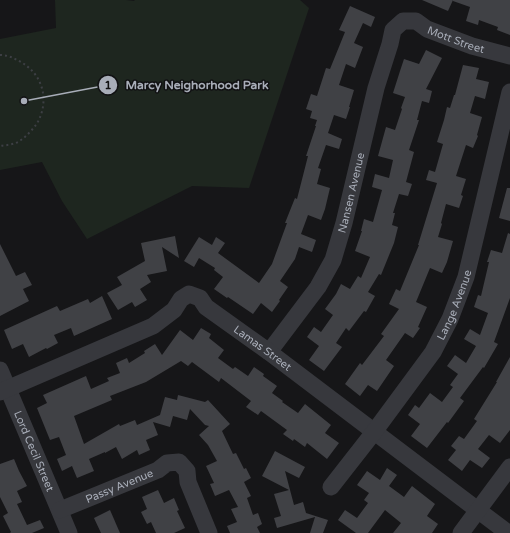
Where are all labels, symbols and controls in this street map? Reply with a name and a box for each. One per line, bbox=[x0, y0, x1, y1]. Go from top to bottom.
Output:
street label: Mott Street bbox=[426, 23, 486, 56]
callout: Marcy Neighorhood Park bbox=[98, 73, 276, 97]
text: 1 bbox=[104, 78, 112, 92]
text: Marcy Neighorhood Park bbox=[126, 78, 269, 93]
street label: Nansen Avenue bbox=[335, 151, 367, 234]
street label: Lange Avenue bbox=[434, 269, 474, 342]
street label: Lamas Street bbox=[231, 322, 294, 373]
street label: Lord Cecil Street bbox=[11, 409, 57, 493]
street label: Passy Avenue bbox=[83, 466, 155, 505]

